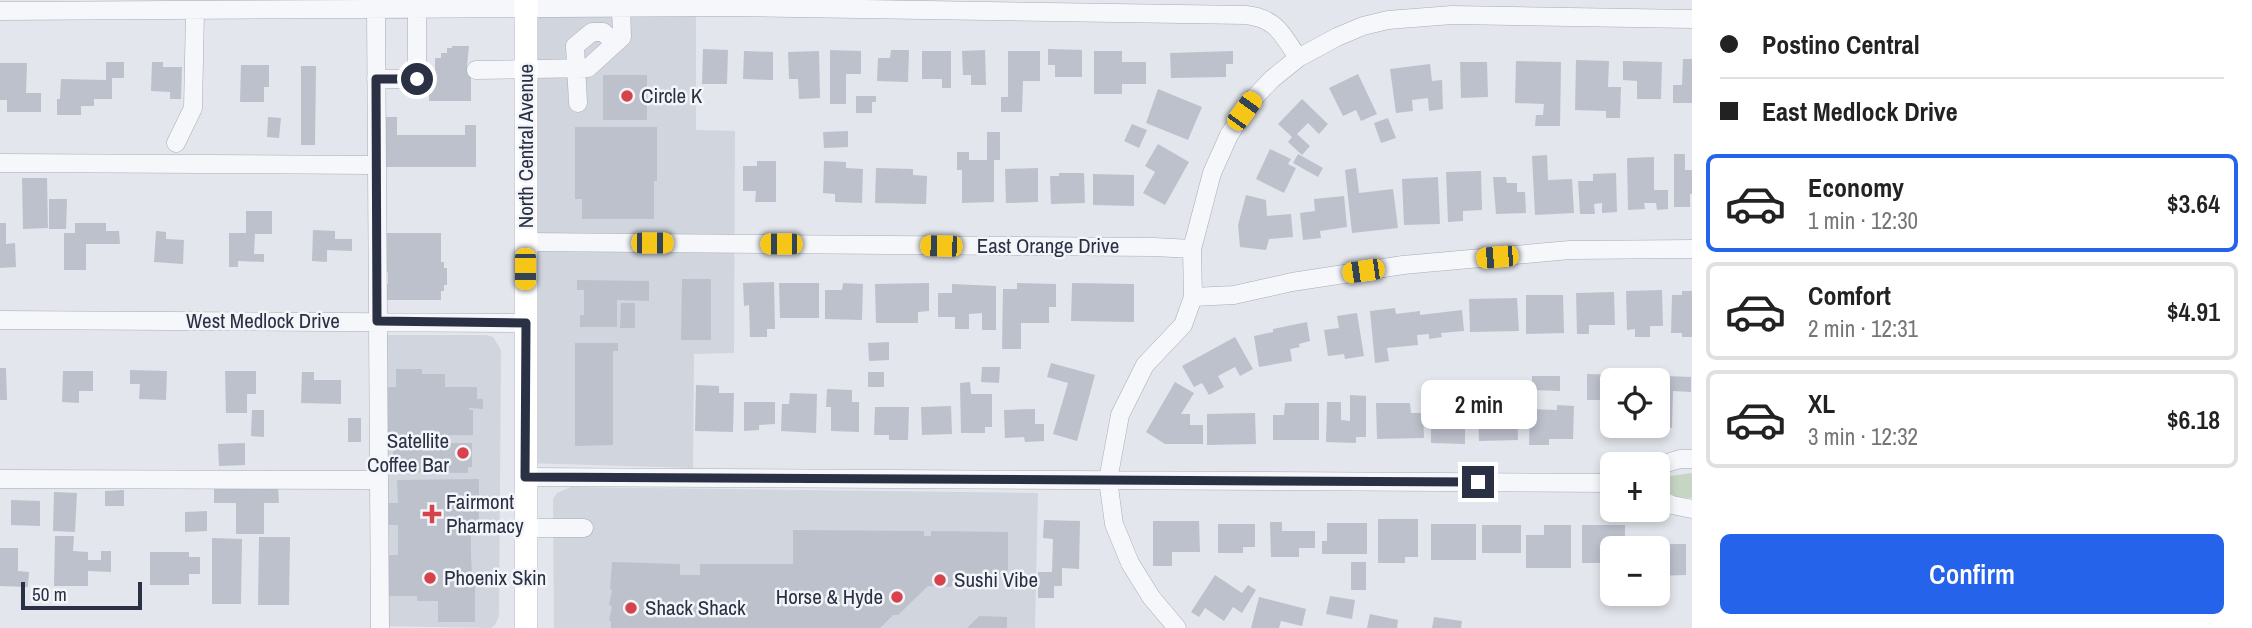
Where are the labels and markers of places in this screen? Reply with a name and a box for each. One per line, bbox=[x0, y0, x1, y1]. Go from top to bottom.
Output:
place label: Circle K bbox=[641, 81, 703, 110]
marker: Circle K bbox=[619, 88, 635, 104]
place label: Satellite Coffee Bar bbox=[367, 426, 449, 479]
marker: Satellite Coffee Bar bbox=[455, 445, 471, 461]
place label: Fairmont Pharmacy bbox=[446, 487, 524, 540]
marker: Fairmont Pharmacy bbox=[424, 506, 440, 522]
place label: Phoenix Skin bbox=[444, 563, 546, 592]
place label: Sushi Vibe bbox=[954, 565, 1038, 594]
marker: Phoenix Skin bbox=[422, 570, 438, 586]
marker: Sushi Vibe bbox=[932, 572, 948, 588]
place label: Horse & Hyde bbox=[776, 582, 883, 611]
marker: Horse & Hyde bbox=[889, 589, 905, 605]
place label: Shack Shack bbox=[645, 593, 746, 622]
marker: Shack Shack bbox=[623, 600, 639, 616]

